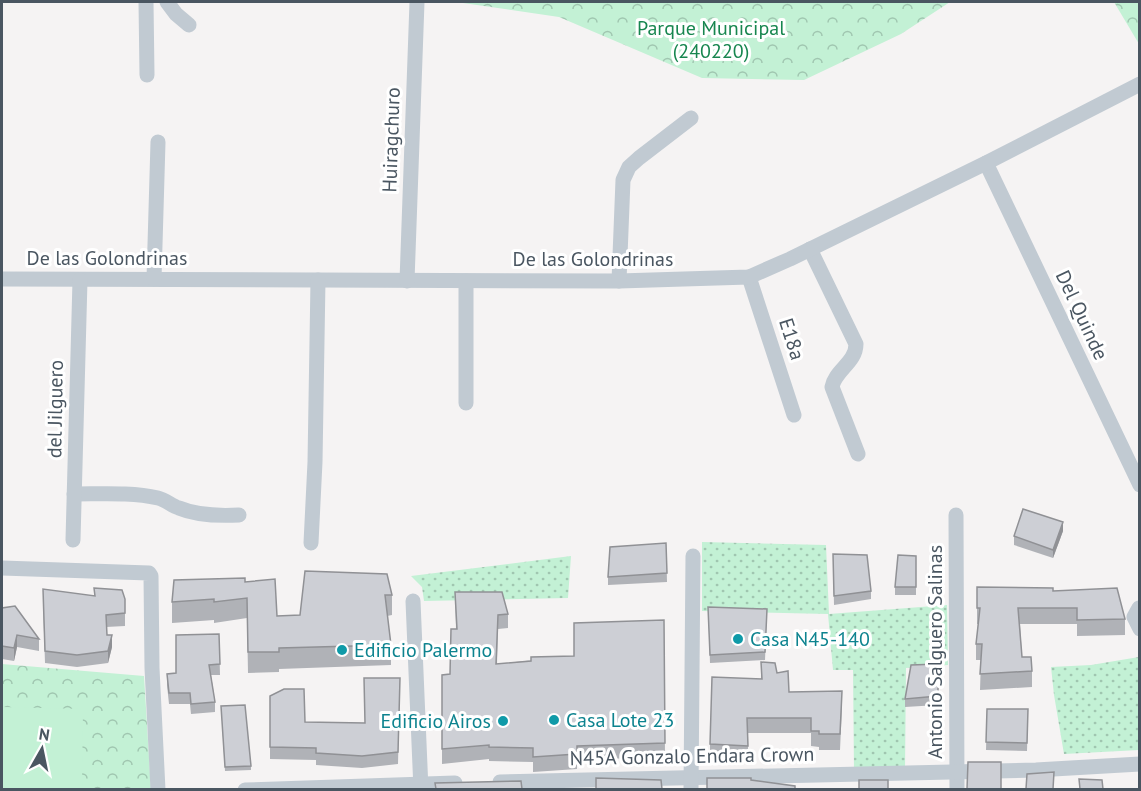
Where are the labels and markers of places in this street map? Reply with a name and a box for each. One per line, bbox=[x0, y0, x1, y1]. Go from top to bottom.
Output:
place label: Casa N45-140 bbox=[750, 626, 870, 652]
marker: Casa N45-140 bbox=[731, 632, 745, 646]
place label: Edificio Palermo bbox=[354, 637, 492, 663]
marker: Edificio Palermo bbox=[335, 643, 349, 657]
place label: Casa Lote 23 bbox=[566, 707, 674, 733]
place label: Edificio Airos bbox=[381, 708, 491, 734]
marker: Casa Lote 23 bbox=[547, 713, 561, 727]
marker: Edificio Airos bbox=[496, 714, 510, 728]

